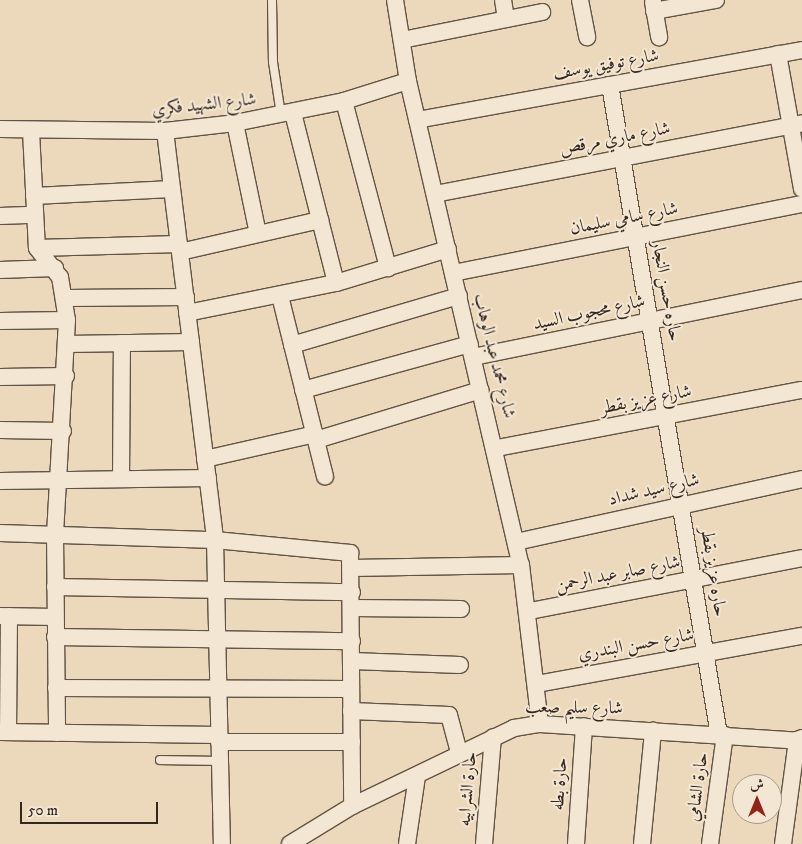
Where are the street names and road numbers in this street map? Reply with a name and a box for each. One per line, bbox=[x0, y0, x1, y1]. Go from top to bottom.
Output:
street label: شارع توفيق يوسف bbox=[551, 45, 661, 85]
street label: شارع الشهيد فكري bbox=[151, 89, 257, 121]
street label: شارع ماري مرقص bbox=[558, 118, 672, 160]
street label: شارع سامي سليمان bbox=[568, 198, 680, 240]
street label: حاره حسن النجار bbox=[647, 239, 685, 343]
street label: شارع محمد عبد الوهاب bbox=[468, 291, 520, 421]
street label: شارع محجوب السيد bbox=[531, 291, 647, 335]
street label: شارع عزيز بقطر bbox=[599, 381, 693, 419]
street label: شارع سيد شداد bbox=[606, 469, 702, 511]
street label: حاره عزيز بقطر bbox=[695, 526, 731, 618]
street label: شارع صابر عبد الرحمن bbox=[554, 551, 682, 597]
street label: شارع حسن البندري bbox=[576, 624, 696, 666]
street label: شارع سليم صعب bbox=[525, 696, 623, 720]
street label: حارة الشرابيه bbox=[454, 751, 482, 827]
street label: حارة الشامي bbox=[682, 751, 714, 823]
street label: حارة بطه bbox=[547, 757, 573, 811]

